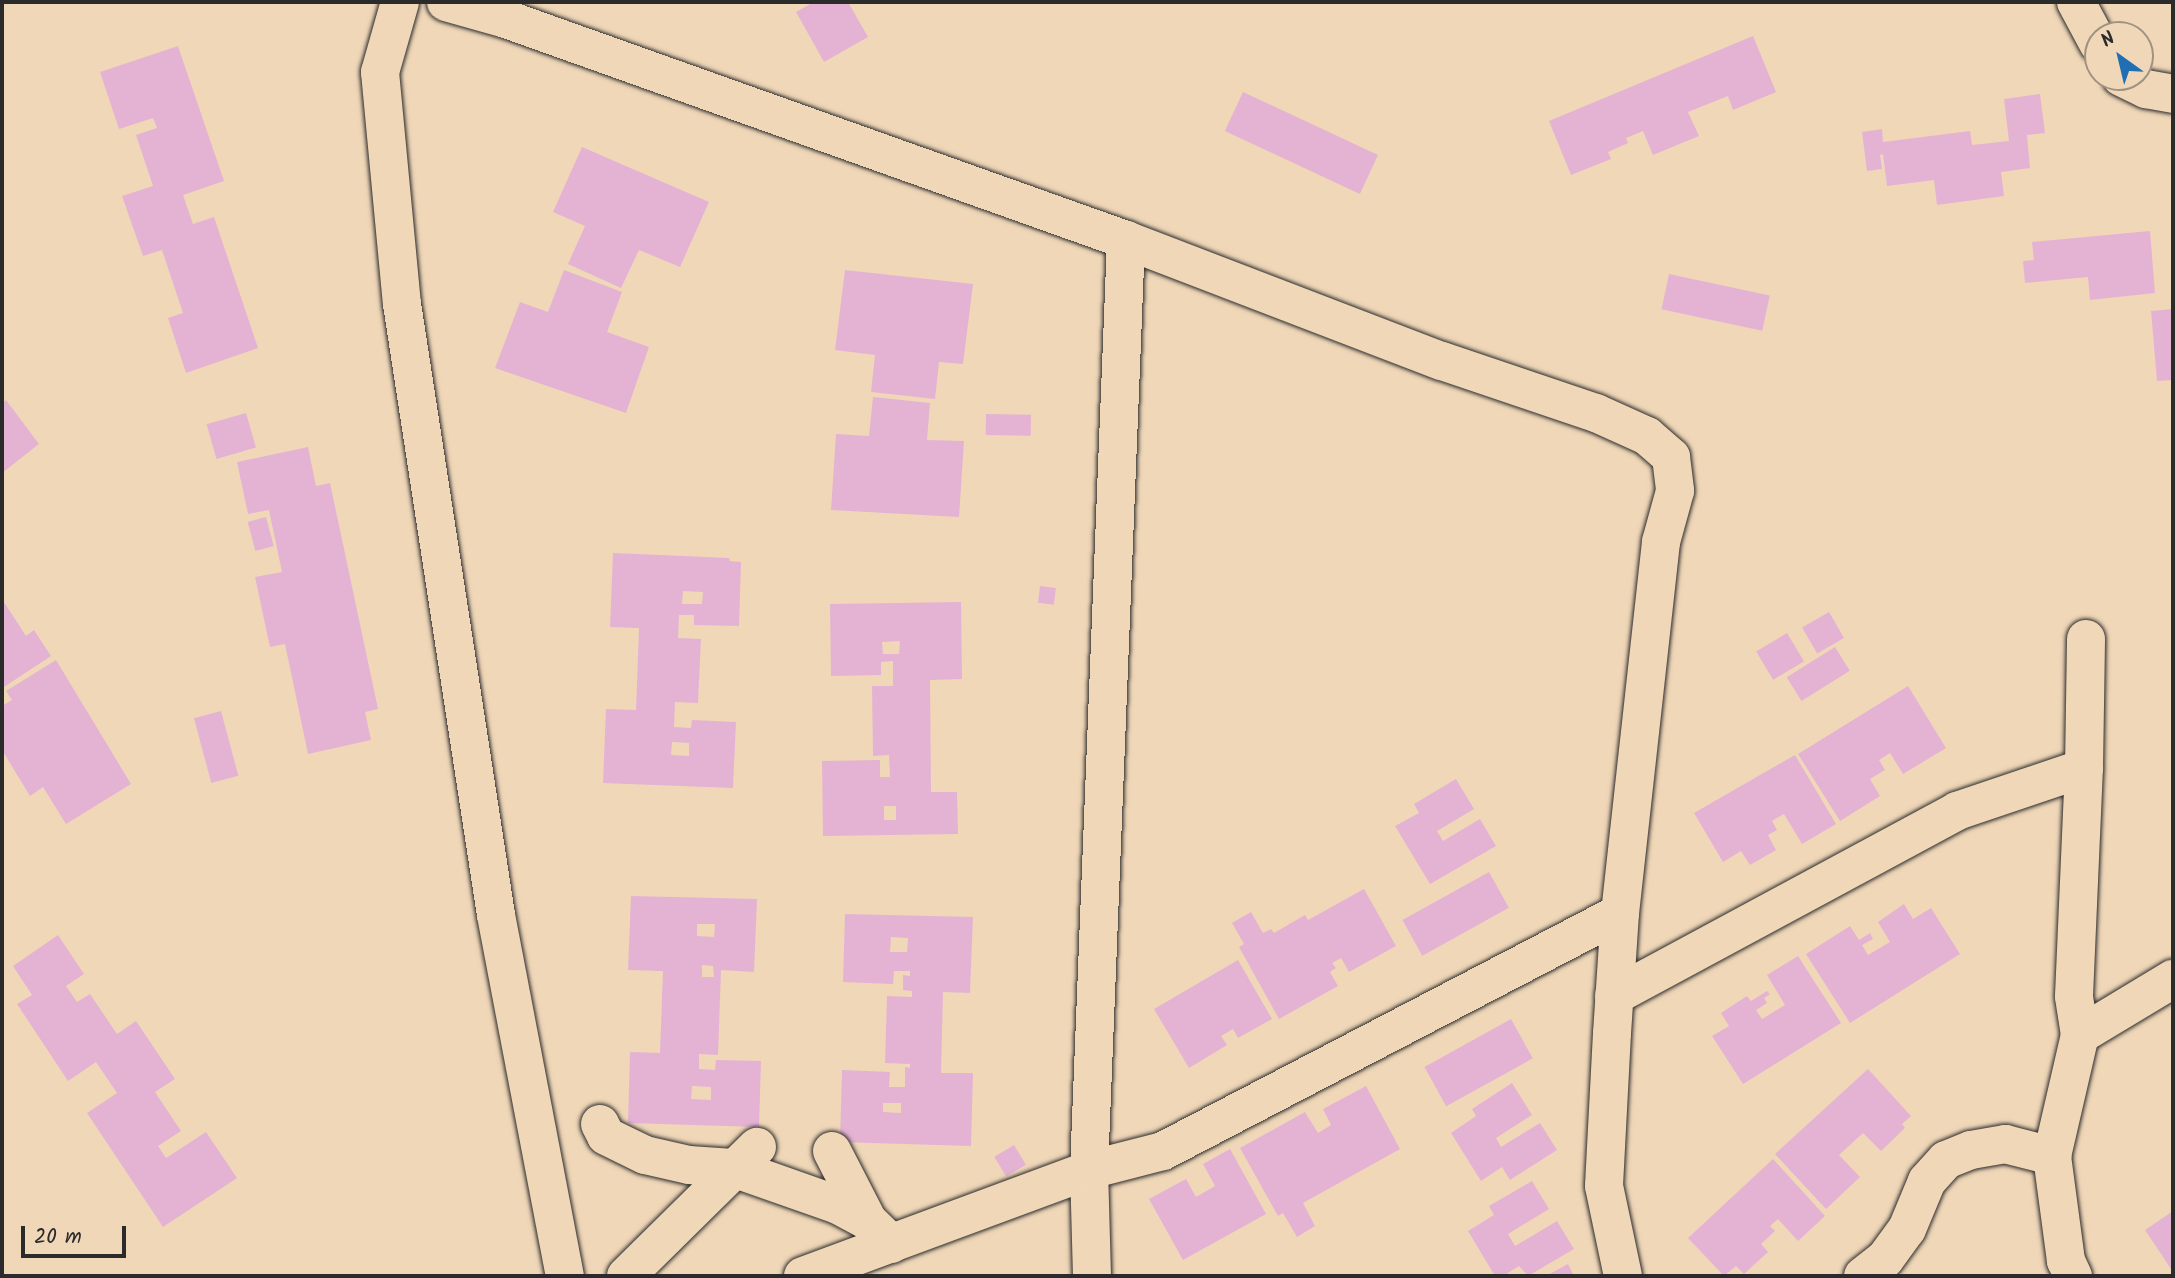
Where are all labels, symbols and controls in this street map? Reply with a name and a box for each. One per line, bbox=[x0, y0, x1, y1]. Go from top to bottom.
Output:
north arrow bbox=[2084, 21, 2154, 91]
text: N bbox=[2095, 24, 2122, 56]
scale bar bbox=[24, 1212, 130, 1256]
text: 20 m bbox=[34, 1221, 82, 1254]

